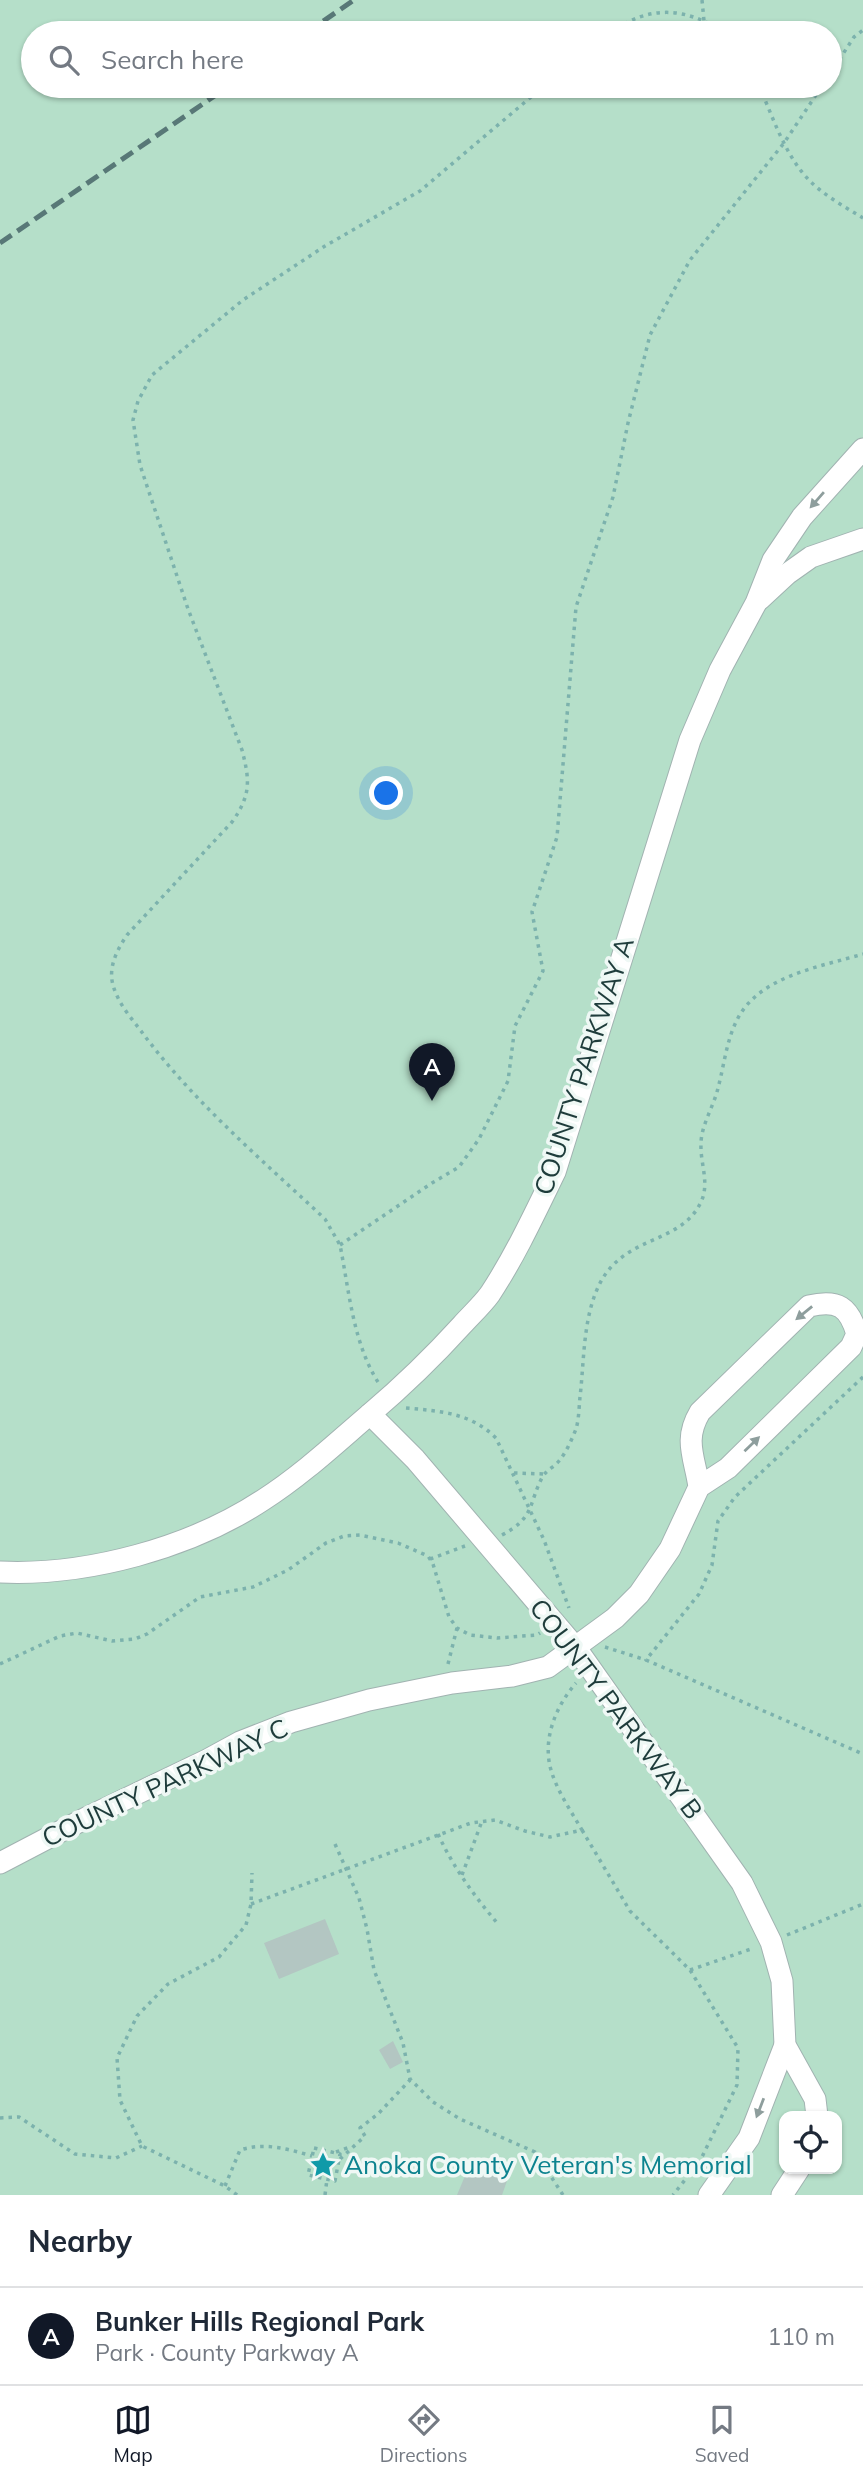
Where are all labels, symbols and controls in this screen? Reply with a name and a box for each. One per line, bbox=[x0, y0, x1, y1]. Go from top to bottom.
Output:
search box bbox=[21, 21, 842, 98]
icon: search bbox=[45, 41, 83, 79]
text: Search here bbox=[101, 43, 244, 76]
one-way arrow bbox=[809, 491, 825, 509]
your location bbox=[369, 776, 403, 810]
street label: COUNTY PARKWAY A bbox=[526, 933, 641, 1199]
pin: A bbox=[409, 1043, 455, 1101]
one-way arrow bbox=[795, 1305, 812, 1320]
one-way arrow bbox=[743, 1437, 760, 1453]
street label: COUNTY PARKWAY B bbox=[523, 1592, 710, 1826]
street label: COUNTY PARKWAY C bbox=[36, 1711, 293, 1854]
one-way arrow bbox=[754, 2098, 765, 2119]
map controls bbox=[779, 2111, 842, 2174]
button: locate bbox=[779, 2111, 842, 2174]
place label: Anoka County Veteran's Memorial bbox=[344, 2148, 752, 2181]
place icon: Anoka County Veteran's Memorial bbox=[308, 2150, 338, 2180]
text: Nearby bbox=[28, 2222, 132, 2260]
text: Bunker Hills Regional Park bbox=[95, 2305, 424, 2338]
text: A bbox=[42, 2322, 60, 2351]
text: 110 m bbox=[767, 2322, 835, 2351]
text: Park · County Parkway A bbox=[95, 2338, 359, 2367]
tab: Map bbox=[114, 2401, 153, 2467]
tab: Directions bbox=[380, 2401, 468, 2467]
tab: Saved bbox=[695, 2401, 749, 2467]

